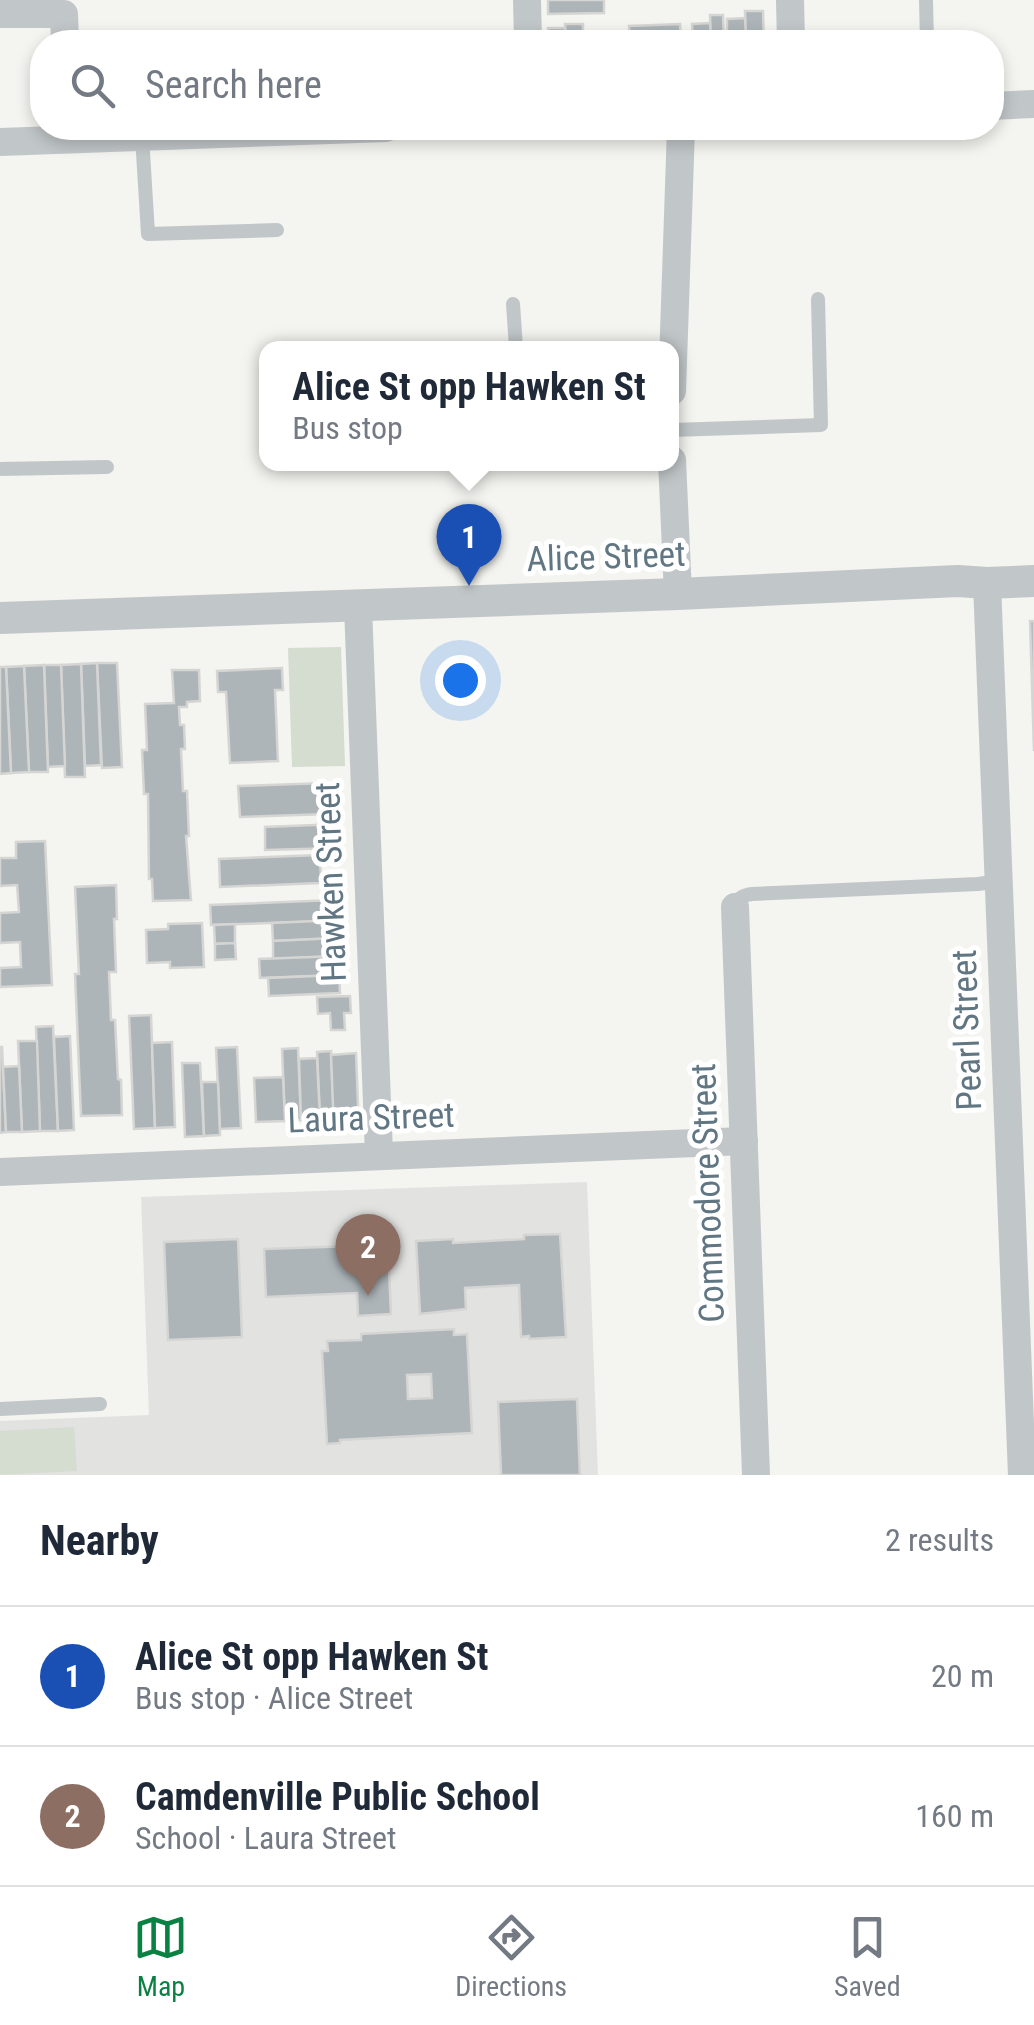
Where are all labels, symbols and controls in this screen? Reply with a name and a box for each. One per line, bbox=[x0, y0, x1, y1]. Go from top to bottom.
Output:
search box bbox=[30, 30, 1004, 140]
icon: search bbox=[65, 58, 120, 113]
text: Search here bbox=[145, 63, 322, 107]
popup bbox=[259, 341, 679, 471]
text: Alice St opp Hawken St bbox=[292, 365, 646, 409]
text: Bus stop bbox=[292, 409, 403, 447]
pin: 1 bbox=[436, 504, 502, 586]
street label: Alice Street bbox=[526, 534, 686, 580]
your location bbox=[435, 655, 486, 706]
street label: Hawken Street bbox=[307, 781, 355, 983]
street label: Pearl Street bbox=[944, 949, 990, 1111]
street label: Commodore Street bbox=[683, 1063, 733, 1323]
street label: Laura Street bbox=[287, 1095, 455, 1141]
pin: 2 bbox=[336, 1214, 400, 1296]
text: Nearby bbox=[40, 1516, 159, 1565]
text: 2 results bbox=[885, 1521, 994, 1559]
text: Alice St opp Hawken St bbox=[135, 1635, 488, 1679]
text: 1 bbox=[64, 1657, 81, 1695]
text: 20 m bbox=[931, 1657, 994, 1695]
text: Bus stop · Alice Street bbox=[135, 1679, 413, 1717]
text: Camdenville Public School bbox=[135, 1775, 540, 1819]
text: 2 bbox=[64, 1797, 81, 1835]
text: 160 m bbox=[915, 1797, 994, 1835]
text: School · Laura Street bbox=[135, 1819, 397, 1857]
tab: Map bbox=[133, 1910, 188, 2003]
tab: Directions bbox=[455, 1910, 567, 2003]
tab: Saved bbox=[834, 1910, 901, 2003]

